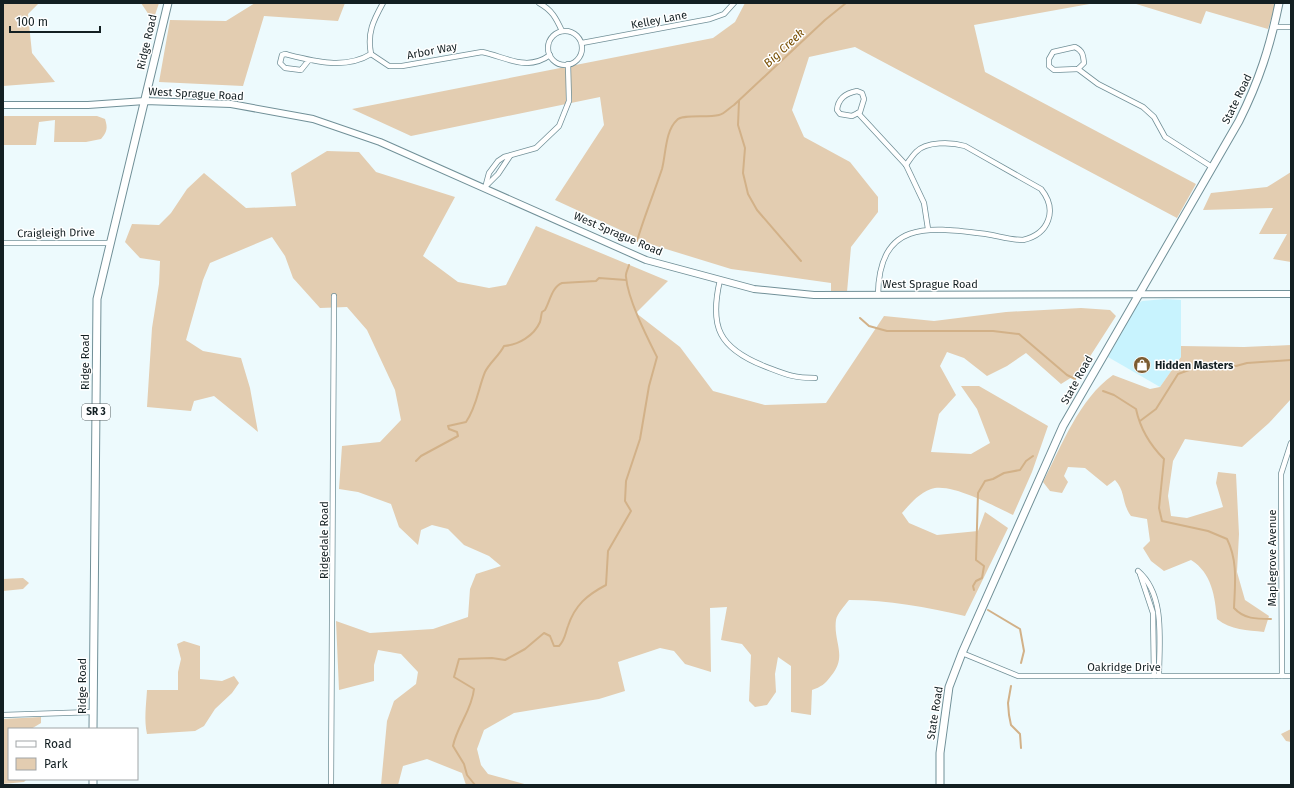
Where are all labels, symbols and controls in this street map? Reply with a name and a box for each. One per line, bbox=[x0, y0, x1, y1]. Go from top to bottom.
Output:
scale bar bbox=[10, 8, 100, 34]
street label: Kelley Lane bbox=[630, 8, 688, 32]
street label: Ridge Road bbox=[134, 13, 160, 71]
text: 100 m bbox=[16, 15, 48, 29]
water label: Big Creek bbox=[761, 25, 807, 70]
street label: Arbor Way bbox=[406, 40, 459, 62]
street label: State Road bbox=[1219, 72, 1255, 126]
street label: West Sprague Road bbox=[148, 85, 244, 103]
street label: West Sprague Road bbox=[571, 209, 665, 259]
street label: Craigleigh Drive bbox=[17, 226, 95, 240]
street label: West Sprague Road bbox=[882, 278, 978, 291]
street label: Ridge Road bbox=[79, 334, 92, 390]
street label: State Road bbox=[1058, 353, 1096, 407]
shop icon: Hidden Masters bbox=[1132, 355, 1152, 375]
place label: Hidden Masters bbox=[1155, 359, 1234, 372]
road number: SR 3 bbox=[82, 404, 110, 420]
street label: Ridgedale Road bbox=[318, 501, 331, 579]
street label: Maplegrove Avenue bbox=[1266, 509, 1279, 607]
street label: Ridge Road bbox=[76, 658, 89, 714]
street label: Oakridge Drive bbox=[1087, 661, 1161, 674]
street label: State Road bbox=[924, 685, 946, 741]
legend bbox=[8, 728, 138, 780]
text: Road bbox=[44, 737, 72, 751]
text: Park bbox=[44, 757, 68, 771]

